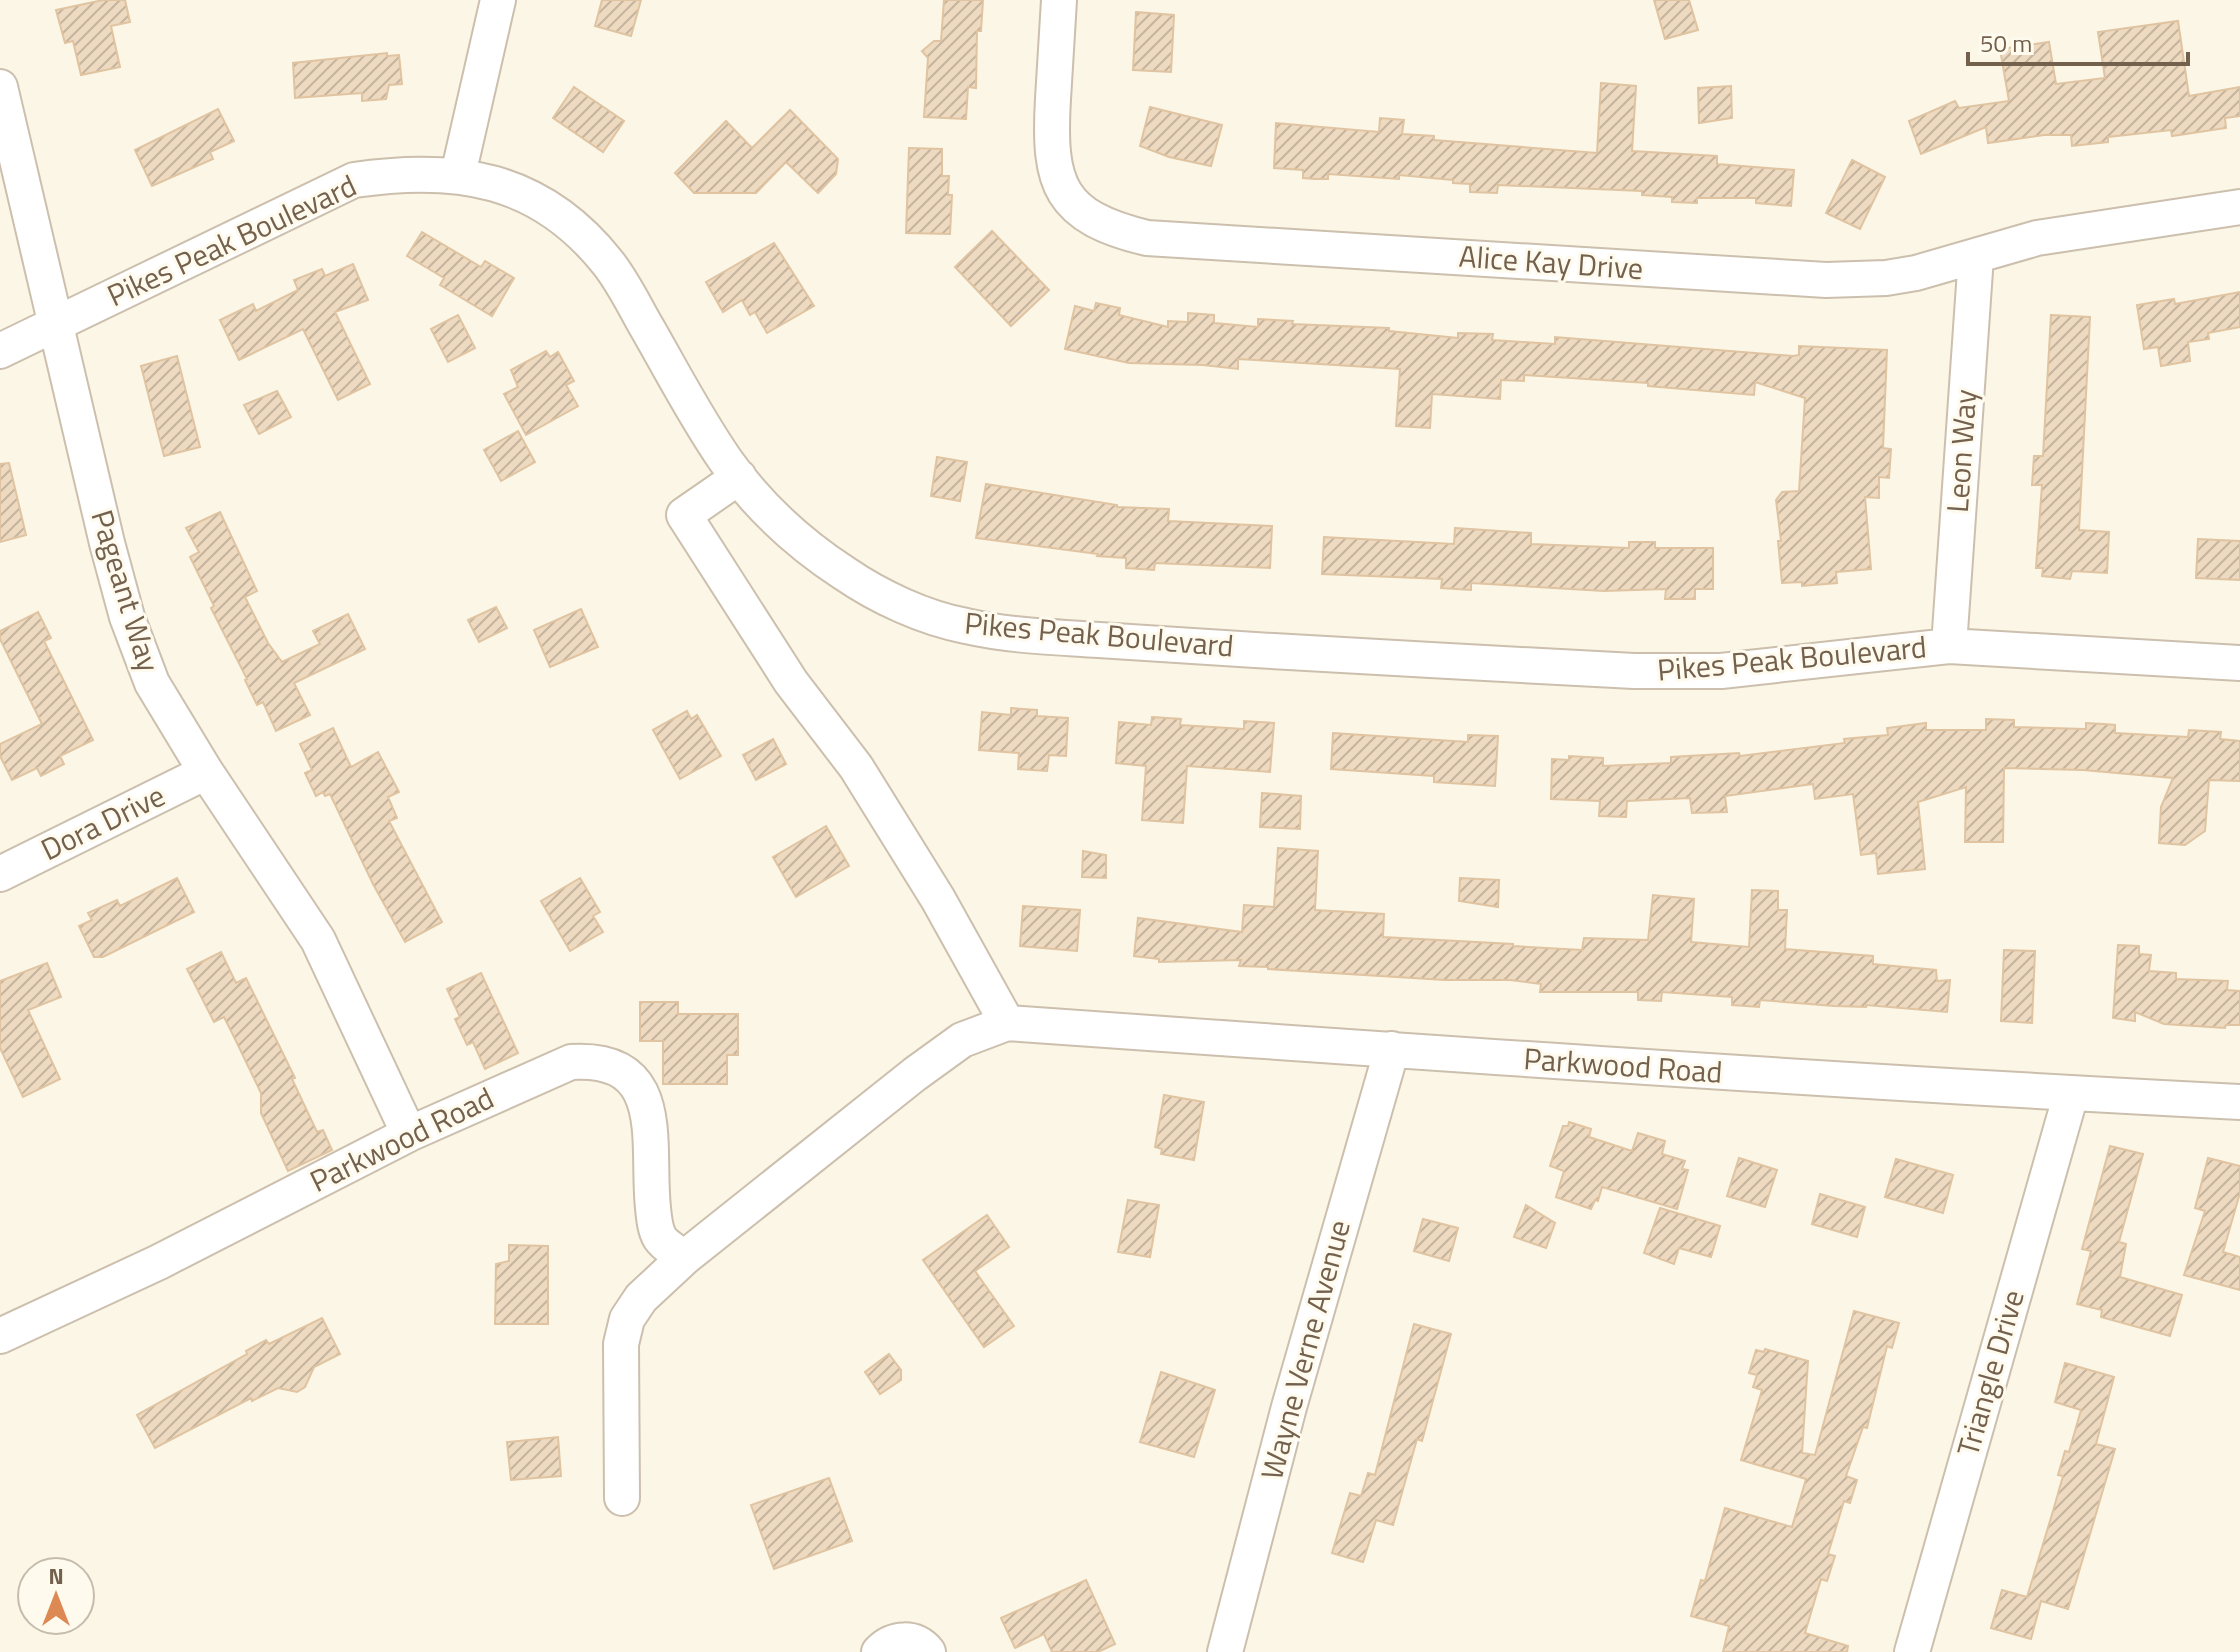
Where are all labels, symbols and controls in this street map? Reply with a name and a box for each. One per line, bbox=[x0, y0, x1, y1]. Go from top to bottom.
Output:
scale bar bbox=[1968, 16, 2188, 66]
text: 50 m bbox=[1980, 25, 2032, 61]
street label: Pikes Peak Boulevard bbox=[99, 162, 364, 318]
street label: Alice Kay Drive bbox=[1457, 233, 1645, 291]
street label: Leon Way bbox=[1934, 388, 1988, 514]
street label: Pageant Way bbox=[80, 504, 172, 677]
street label: Pikes Peak Boulevard bbox=[963, 599, 1236, 669]
street label: Pikes Peak Boulevard bbox=[1655, 623, 1928, 693]
street label: Dora Drive bbox=[33, 772, 172, 872]
street label: Parkwood Road bbox=[1522, 1035, 1724, 1095]
street label: Parkwood Road bbox=[302, 1075, 501, 1203]
street label: Wayne Verne Avenue bbox=[1248, 1215, 1362, 1485]
street label: Triangle Drive bbox=[1944, 1284, 2036, 1461]
north arrow bbox=[16, 1556, 96, 1636]
text: N bbox=[48, 1559, 64, 1593]

